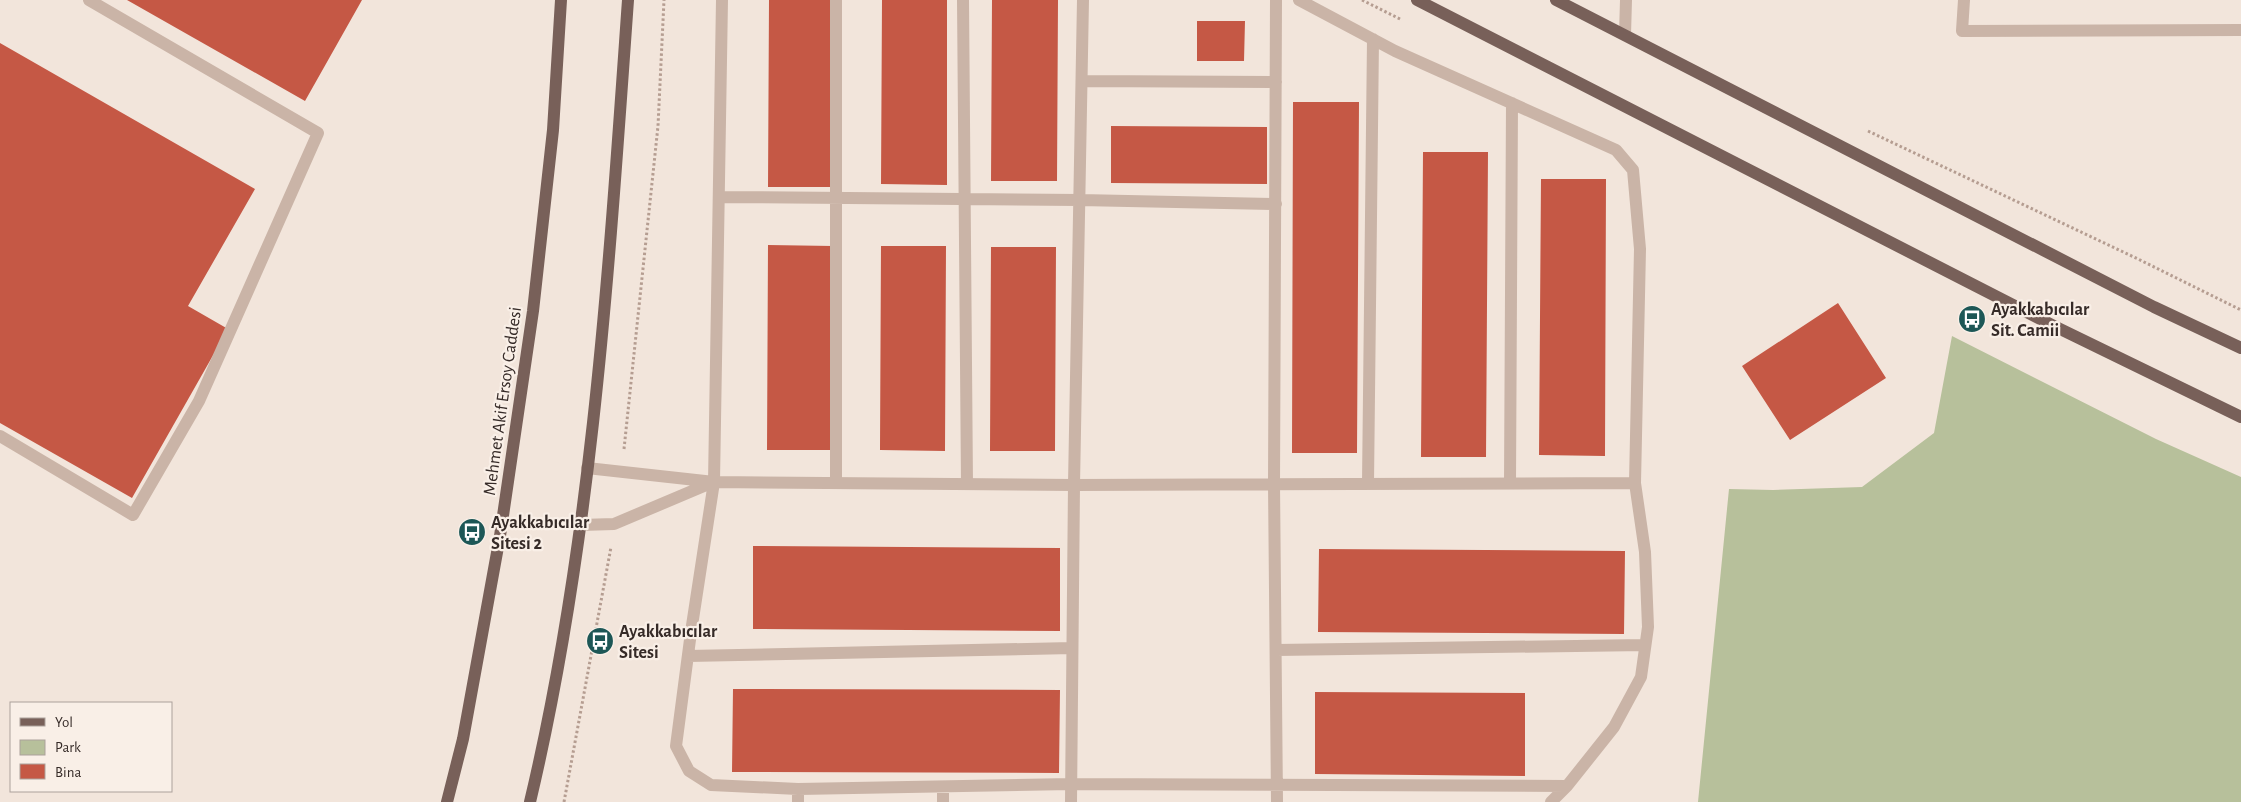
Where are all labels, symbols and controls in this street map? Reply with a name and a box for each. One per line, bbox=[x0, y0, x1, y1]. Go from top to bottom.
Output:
place label: Ayakkabıcılar Sit. Camii bbox=[1991, 301, 2090, 340]
bus stop icon: Ayakkabıcılar Sit. Camii bbox=[1957, 304, 1987, 334]
street label: Mehmet Akif Ersoy Caddesi bbox=[481, 306, 525, 496]
place label: Ayakkabıcılar Sitesi 2 bbox=[491, 514, 590, 553]
bus stop icon: Ayakkabıcılar Sitesi 2 bbox=[457, 517, 487, 547]
place label: Ayakkabıcılar Sitesi bbox=[619, 623, 718, 662]
bus stop icon: Ayakkabıcılar Sitesi bbox=[585, 626, 615, 656]
legend bbox=[10, 702, 172, 792]
text: Yol bbox=[55, 715, 73, 730]
text: Park bbox=[55, 740, 81, 755]
text: Bina bbox=[55, 765, 81, 780]

